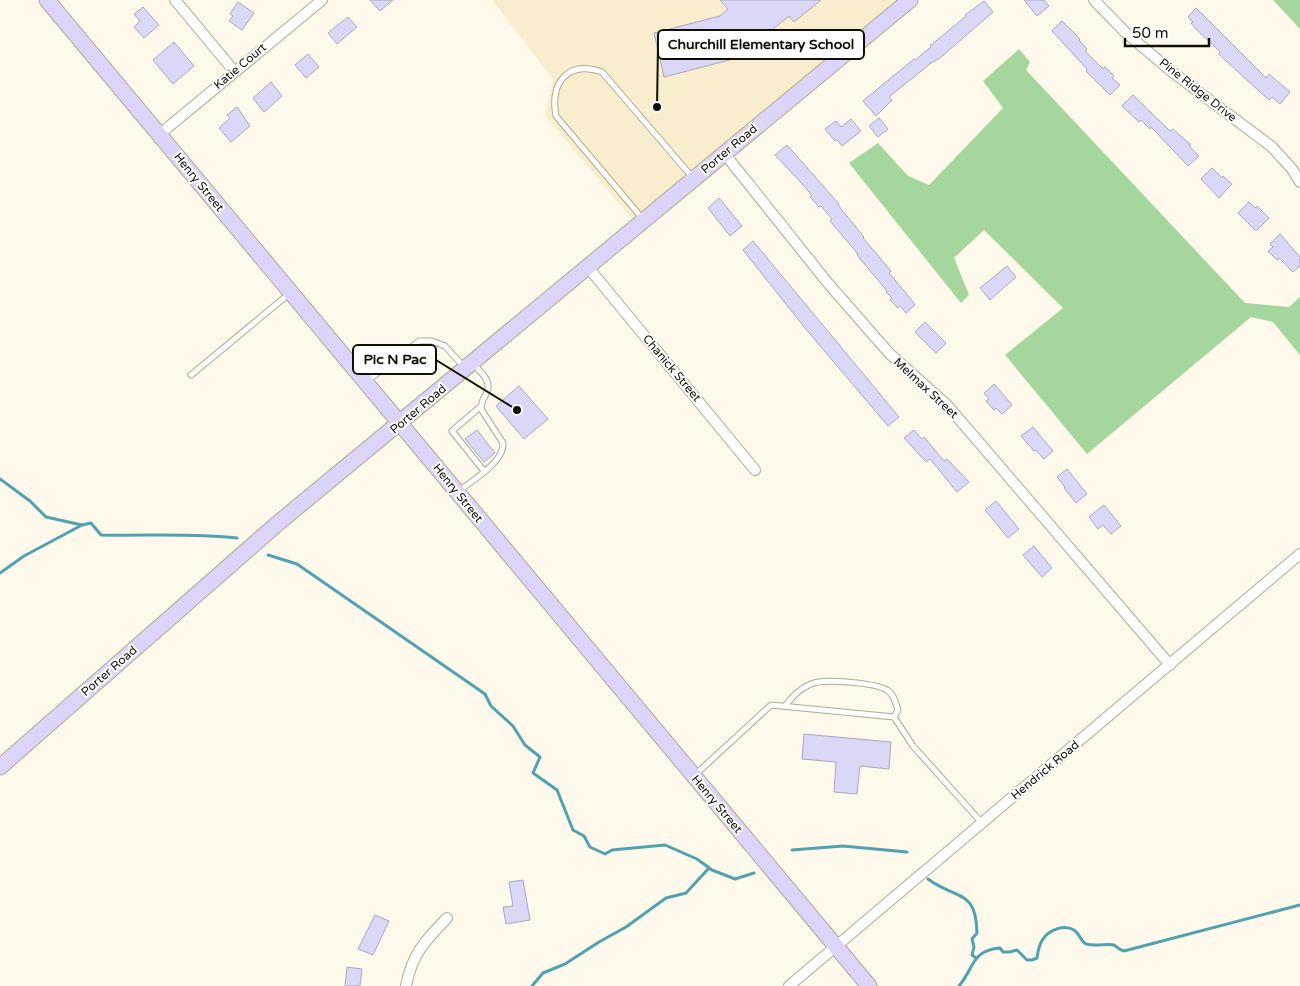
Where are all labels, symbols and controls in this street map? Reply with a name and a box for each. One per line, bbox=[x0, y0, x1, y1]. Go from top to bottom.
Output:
scale bar bbox=[1125, 15, 1209, 47]
text: 50 m bbox=[1132, 24, 1169, 42]
callout: Churchill Elementary School bbox=[658, 30, 864, 59]
text: Churchill Elementary School bbox=[668, 36, 854, 53]
street label: Katie Court bbox=[211, 40, 269, 92]
street label: Pine Ridge Drive bbox=[1157, 55, 1240, 125]
street label: Porter Road bbox=[698, 121, 760, 177]
street label: Henry Street bbox=[171, 150, 227, 214]
street label: Chanick Street bbox=[640, 332, 704, 405]
callout: Pic N Pac bbox=[353, 345, 436, 374]
text: Pic N Pac bbox=[363, 351, 427, 368]
street label: Melmax Street bbox=[891, 355, 961, 422]
street label: Porter Road bbox=[387, 381, 449, 437]
street label: Henry Street bbox=[430, 461, 486, 525]
street label: Porter Road bbox=[78, 643, 140, 699]
street label: Hendrick Road bbox=[1008, 738, 1082, 802]
street label: Henry Street bbox=[689, 772, 746, 836]

